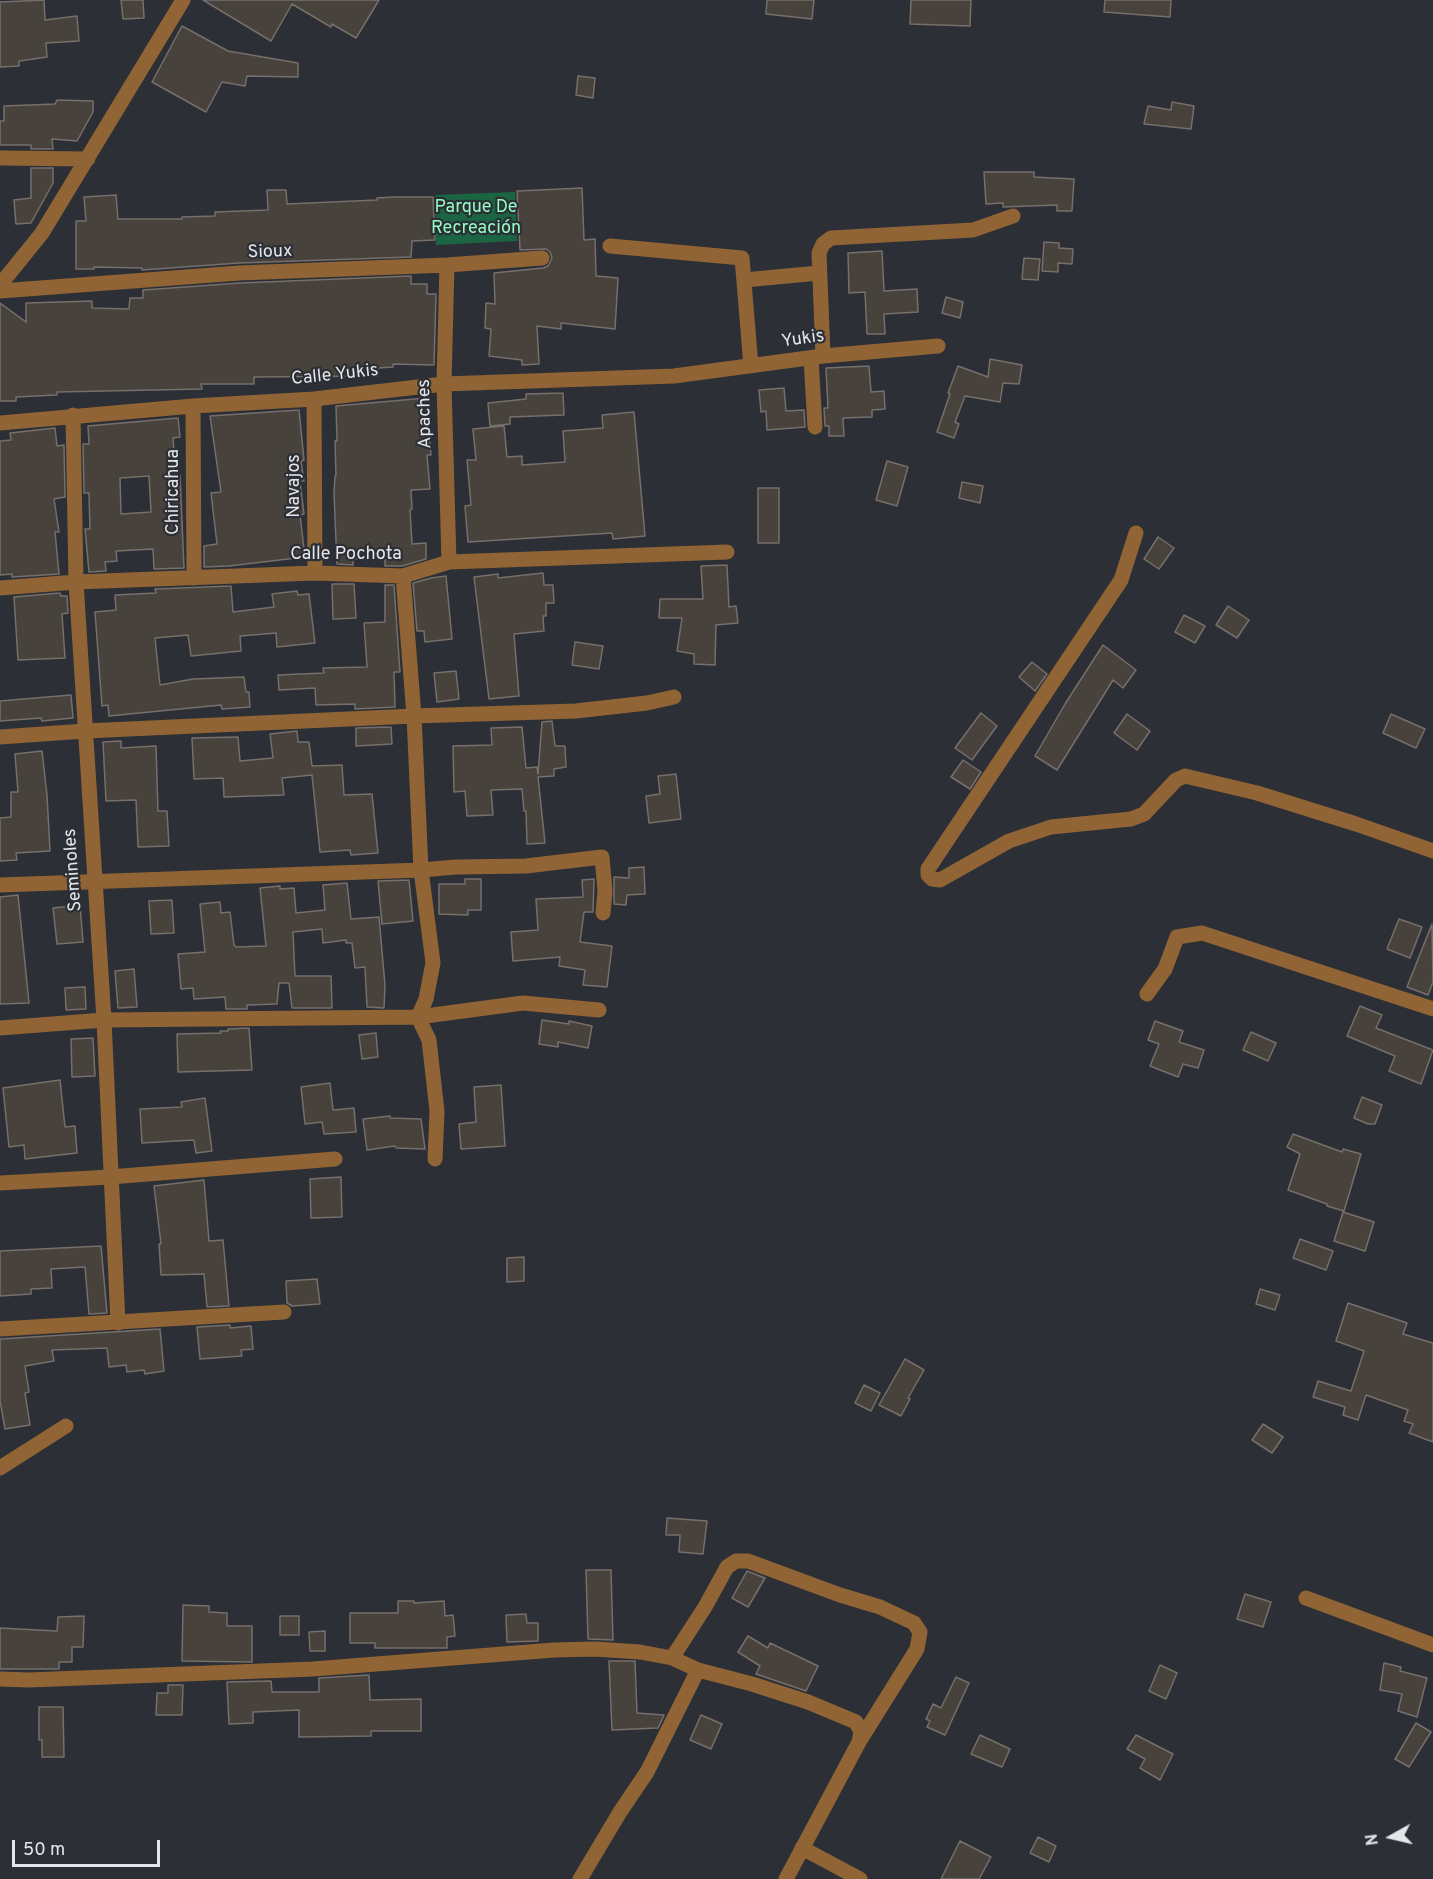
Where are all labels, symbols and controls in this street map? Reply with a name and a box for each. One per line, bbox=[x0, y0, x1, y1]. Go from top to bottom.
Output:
park label: Parque De Recreación bbox=[431, 197, 521, 240]
street label: Sioux bbox=[247, 241, 293, 265]
street label: Yukis bbox=[780, 326, 826, 354]
street label: Calle Yukis bbox=[290, 361, 380, 391]
street label: Apaches bbox=[415, 379, 437, 449]
street label: Chiricahua bbox=[163, 449, 185, 535]
street label: Navajos bbox=[284, 454, 306, 518]
street label: Calle Pochota bbox=[290, 544, 402, 566]
street label: Seminoles bbox=[60, 828, 88, 912]
north arrow bbox=[1361, 1807, 1421, 1867]
scale bar bbox=[15, 1828, 164, 1866]
text: N bbox=[1362, 1832, 1384, 1847]
text: 50 m bbox=[23, 1839, 65, 1862]

